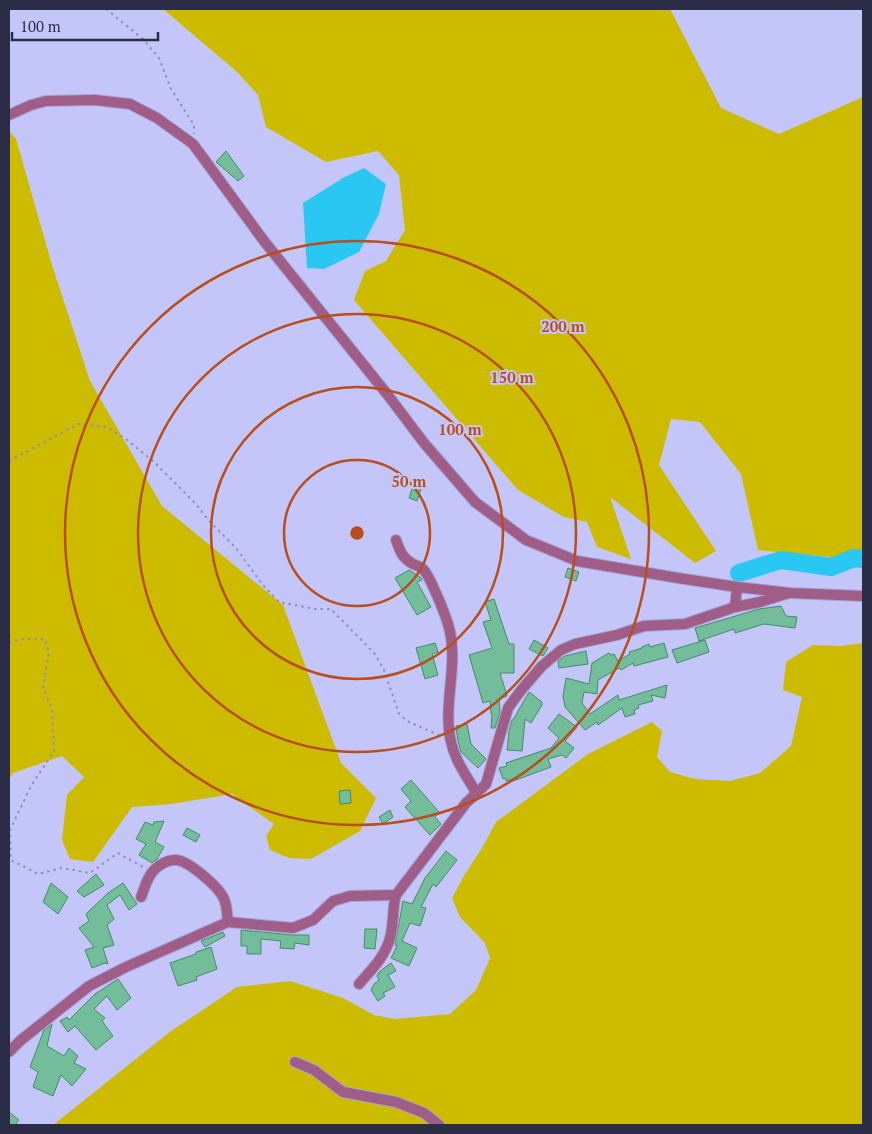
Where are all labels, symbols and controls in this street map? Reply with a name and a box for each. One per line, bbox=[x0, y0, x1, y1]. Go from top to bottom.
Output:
scale bar bbox=[12, 10, 159, 42]
text: 100 m bbox=[20, 16, 61, 36]
text: 200 m bbox=[541, 316, 585, 336]
text: 150 m bbox=[490, 367, 534, 387]
text: 100 m bbox=[438, 419, 482, 439]
text: 50 m bbox=[392, 471, 427, 491]
centre of rings bbox=[348, 524, 366, 542]

